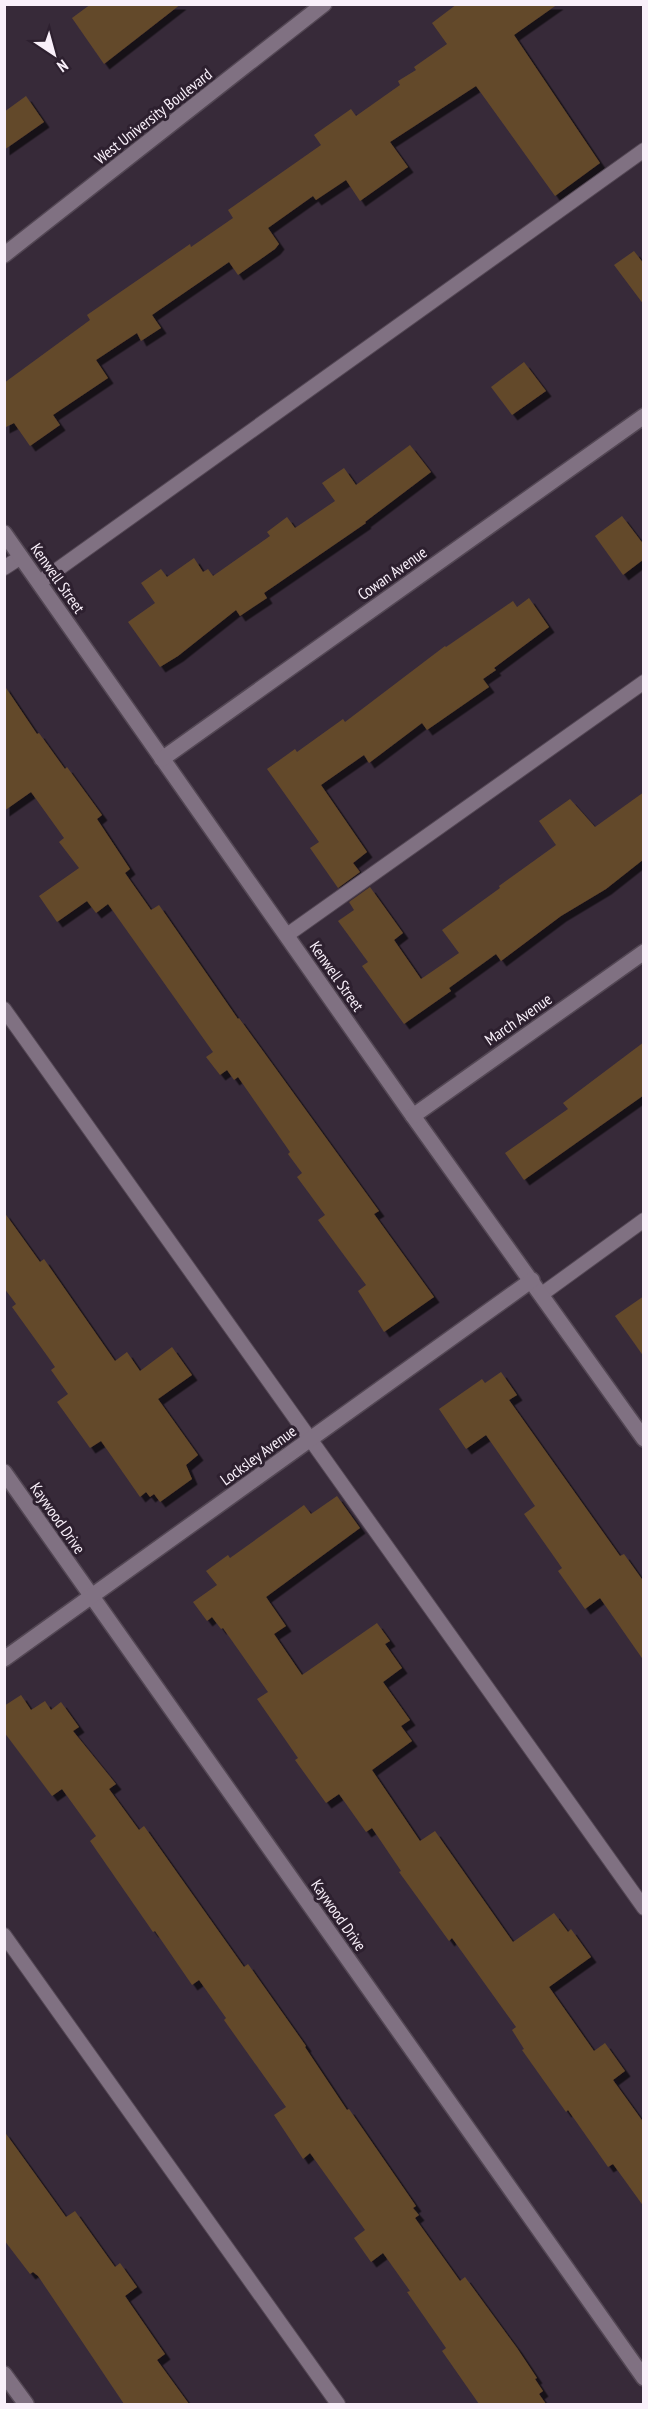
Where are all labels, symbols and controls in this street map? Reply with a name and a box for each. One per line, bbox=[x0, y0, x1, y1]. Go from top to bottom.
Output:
north arrow bbox=[24, 24, 84, 84]
text: N bbox=[53, 56, 72, 77]
street label: West University Boulevard bbox=[90, 64, 216, 168]
street label: Kenwell Street bbox=[27, 539, 90, 617]
street label: Cowan Avenue bbox=[354, 542, 430, 604]
street label: Kenwell Street bbox=[306, 937, 369, 1015]
street label: March Avenue bbox=[481, 989, 555, 1049]
street label: Locksley Avenue bbox=[216, 1421, 300, 1489]
street label: Kaywood Drive bbox=[26, 1478, 90, 1558]
street label: Kaywood Drive bbox=[307, 1875, 371, 1955]

